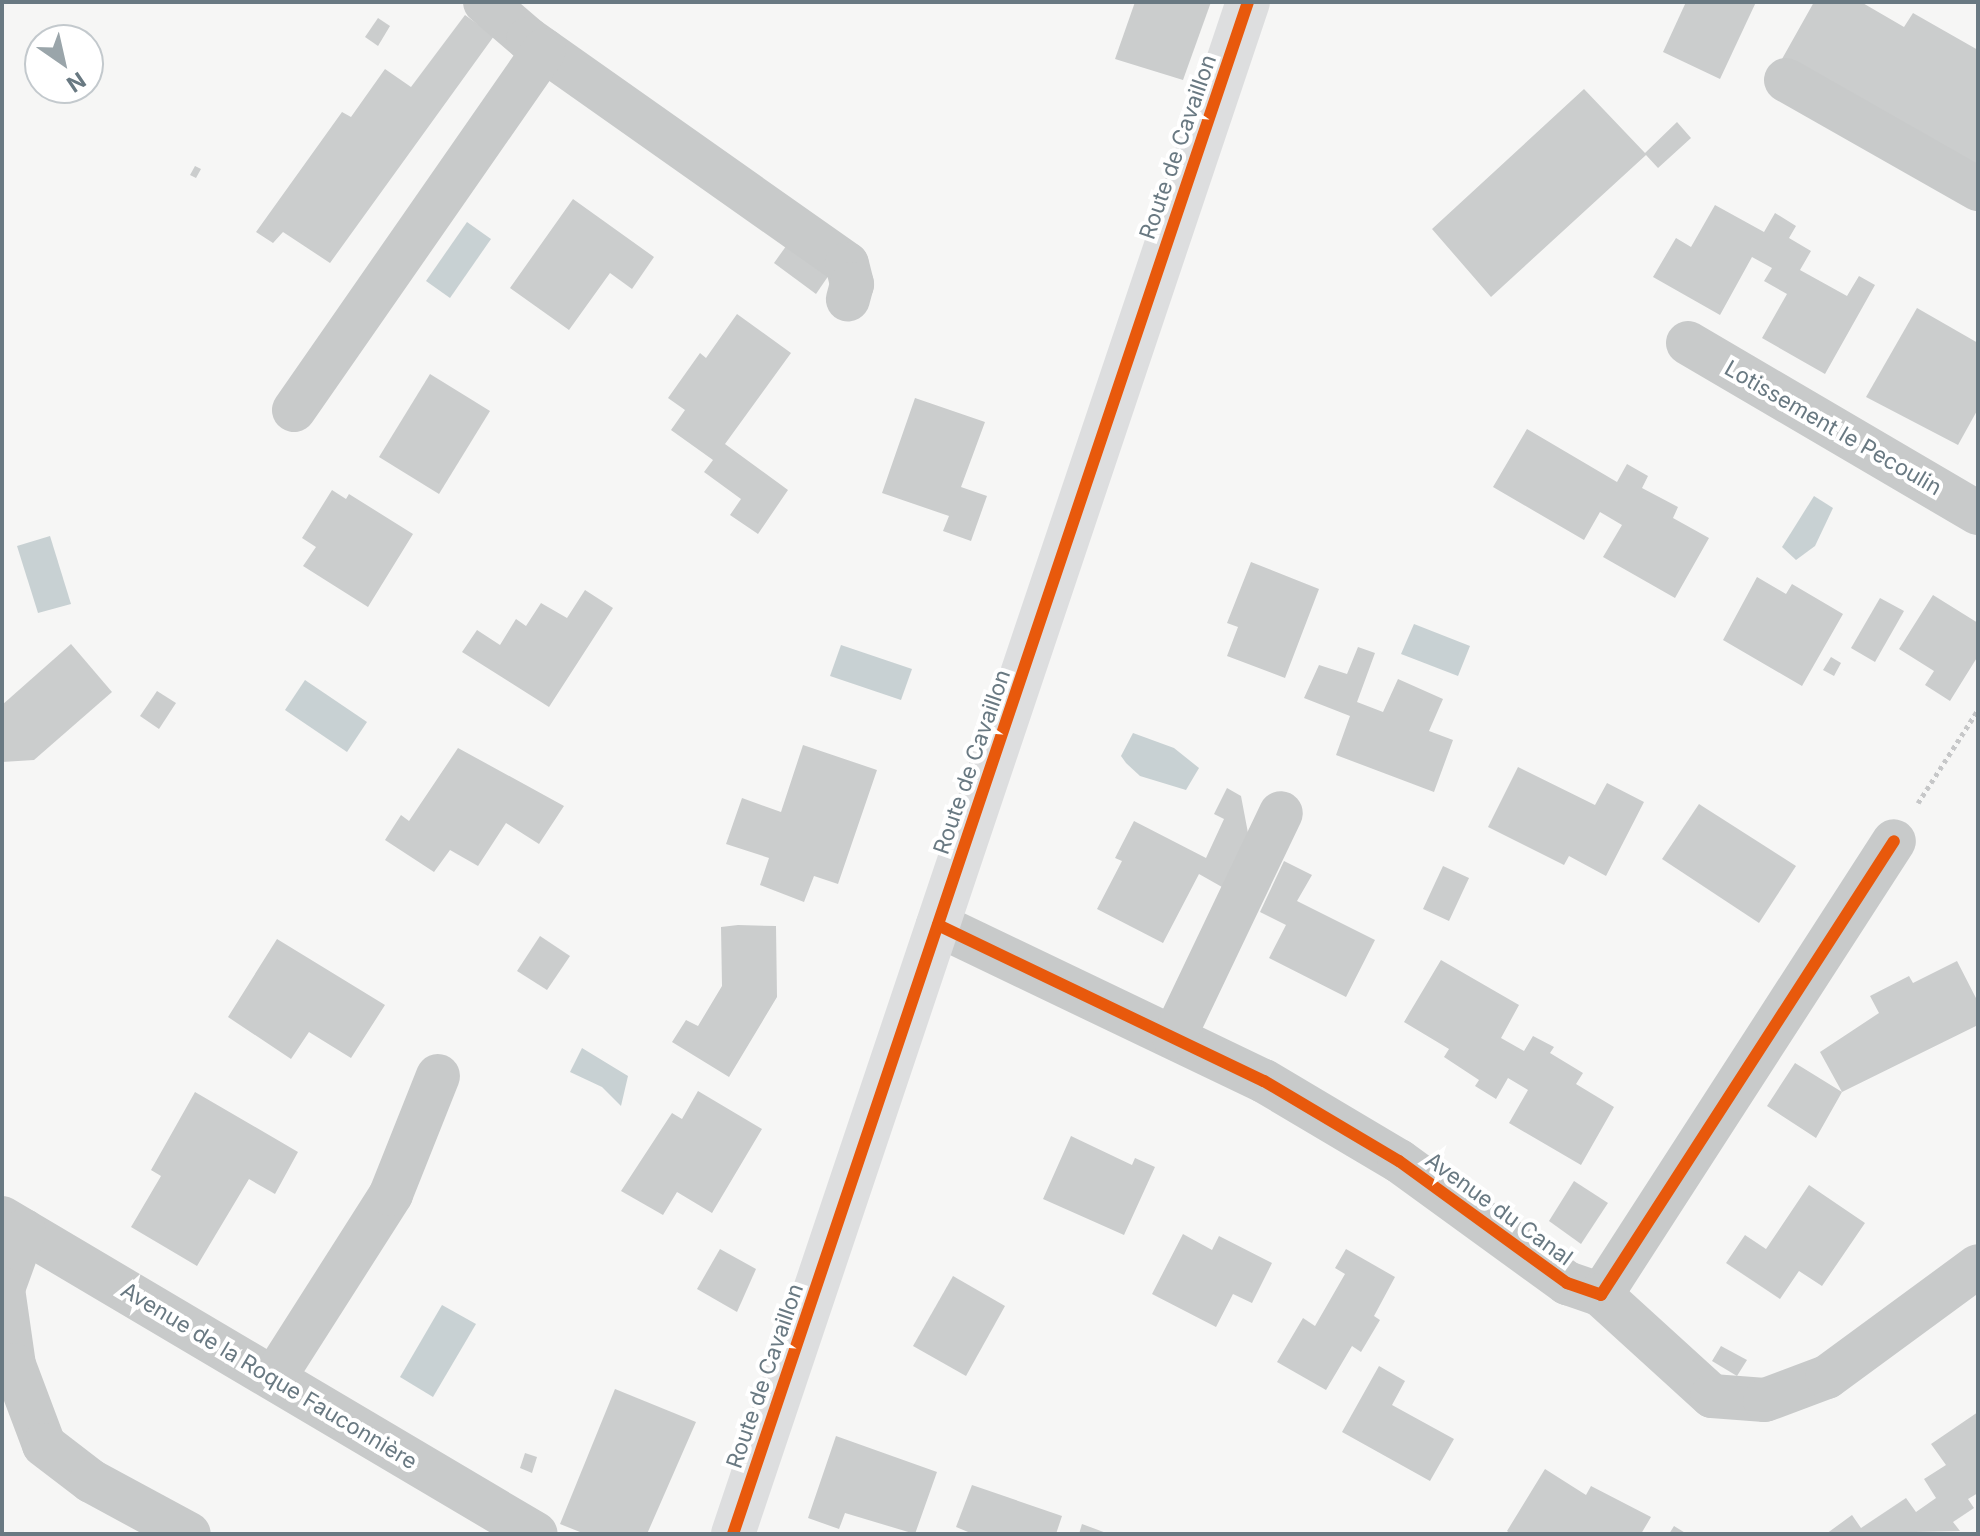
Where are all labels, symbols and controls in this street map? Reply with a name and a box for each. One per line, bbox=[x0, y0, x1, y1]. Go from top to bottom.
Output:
north arrow bbox=[24, 24, 104, 104]
street label: Route de Cavaillon bbox=[1134, 51, 1222, 243]
text: N bbox=[62, 67, 91, 98]
street label: Lotissement le Pecoulin bbox=[1720, 355, 1946, 501]
street label: Route de Cavaillon bbox=[928, 666, 1016, 858]
street label: Avenue du Canal bbox=[1420, 1147, 1578, 1271]
street label: Avenue de la Roque Fauconnière bbox=[116, 1277, 422, 1475]
street label: Route de Cavaillon bbox=[721, 1280, 809, 1472]

